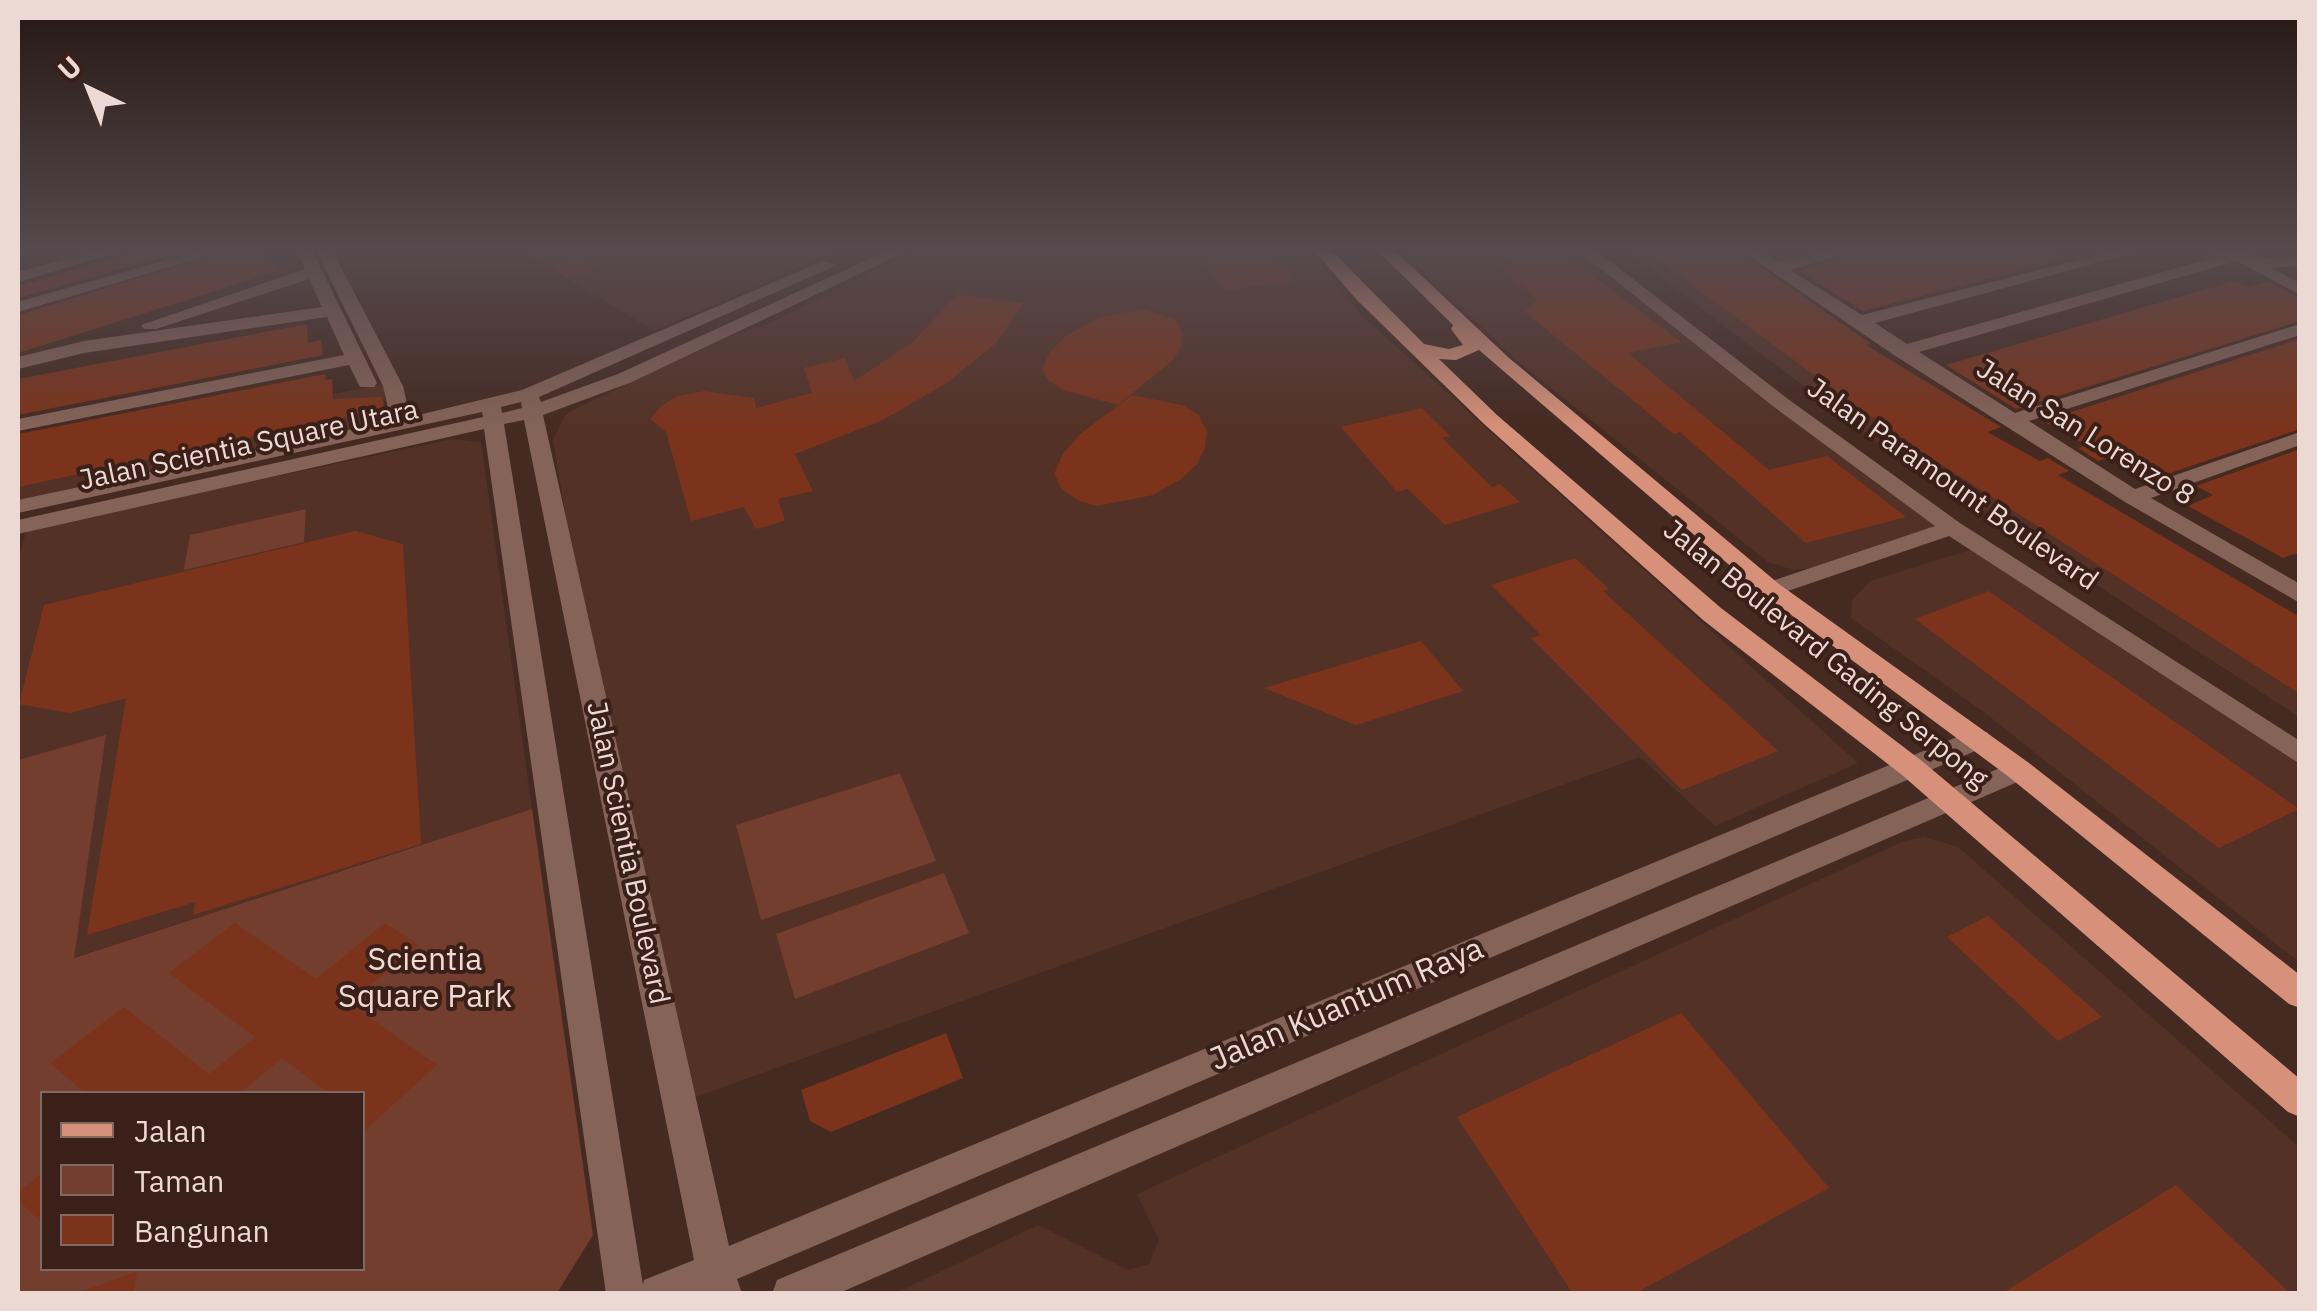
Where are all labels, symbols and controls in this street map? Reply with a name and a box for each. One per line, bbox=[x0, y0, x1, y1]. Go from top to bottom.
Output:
north arrow bbox=[40, 40, 140, 140]
text: U bbox=[49, 48, 89, 88]
street label: Jalan San Lorenzo 8 bbox=[1970, 352, 2200, 514]
street label: Jalan Paramount Boulevard bbox=[1800, 372, 2104, 598]
street label: Jalan Scientia Square Utara bbox=[76, 394, 422, 498]
street label: Jalan Boulevard Gading Serpong bbox=[1656, 514, 1994, 796]
street label: Jalan Scientia Boulevard bbox=[578, 698, 676, 1008]
street label: Jalan Kuantum Raya bbox=[1205, 930, 1489, 1080]
park label: Scientia Square Park bbox=[338, 942, 512, 1017]
legend bbox=[40, 1091, 365, 1271]
text: Jalan bbox=[134, 1111, 207, 1150]
text: Taman bbox=[134, 1161, 224, 1200]
text: Bangunan bbox=[134, 1211, 270, 1250]

